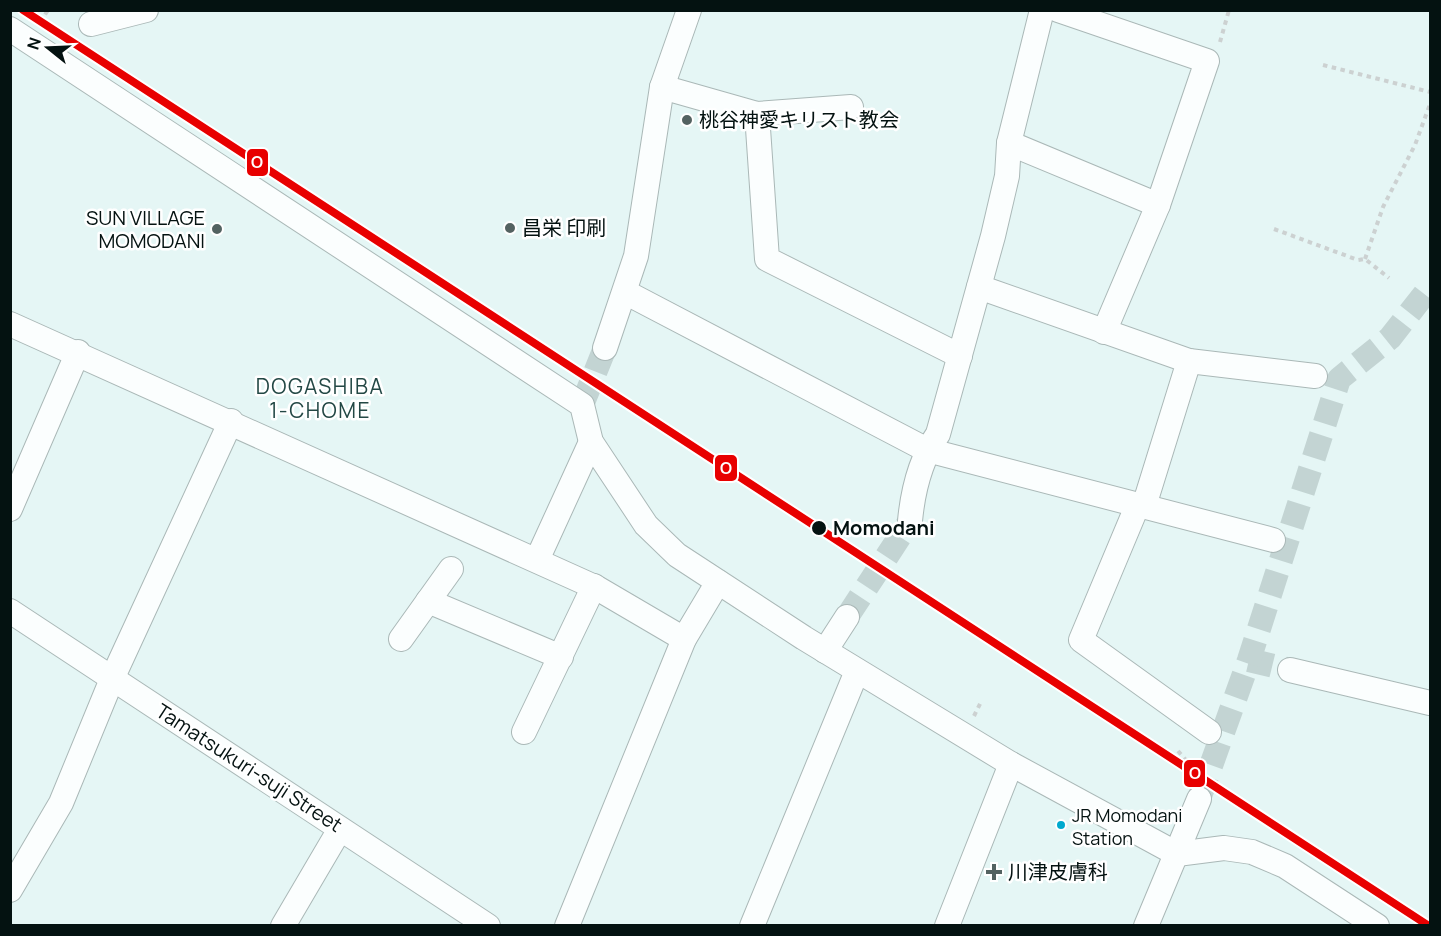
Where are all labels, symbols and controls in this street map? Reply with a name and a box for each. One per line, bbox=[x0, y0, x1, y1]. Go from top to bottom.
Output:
north arrow bbox=[18, 18, 78, 78]
text: N bbox=[21, 34, 46, 52]
place label: 桃谷神愛キリスト教会 bbox=[699, 106, 899, 133]
marker: 桃谷神愛キリスト教会 bbox=[680, 113, 694, 127]
line badge: O bbox=[246, 148, 269, 177]
text: O bbox=[251, 151, 263, 173]
place label: SUN VILLAGE MOMODANI bbox=[86, 204, 205, 254]
place label: 昌栄 印刷 bbox=[522, 214, 606, 241]
marker: 昌栄 印刷 bbox=[503, 221, 517, 235]
marker: SUN VILLAGE MOMODANI bbox=[210, 222, 224, 236]
district label: DOGASHIBA 1-CHOME bbox=[256, 372, 384, 424]
line badge: O bbox=[714, 454, 738, 482]
text: O bbox=[720, 457, 732, 479]
place label: Momodani bbox=[833, 514, 935, 541]
marker: Momodani bbox=[810, 519, 828, 537]
street label: Tamatsukuri-suji Street bbox=[151, 697, 348, 838]
line badge: O bbox=[1183, 759, 1206, 788]
text: O bbox=[1189, 762, 1201, 784]
place label: JR Momodani Station bbox=[1072, 803, 1182, 850]
marker: JR Momodani Station bbox=[1055, 819, 1067, 831]
place label: 川津皮膚科 bbox=[1008, 858, 1108, 885]
marker: 川津皮膚科 bbox=[985, 863, 1003, 881]

